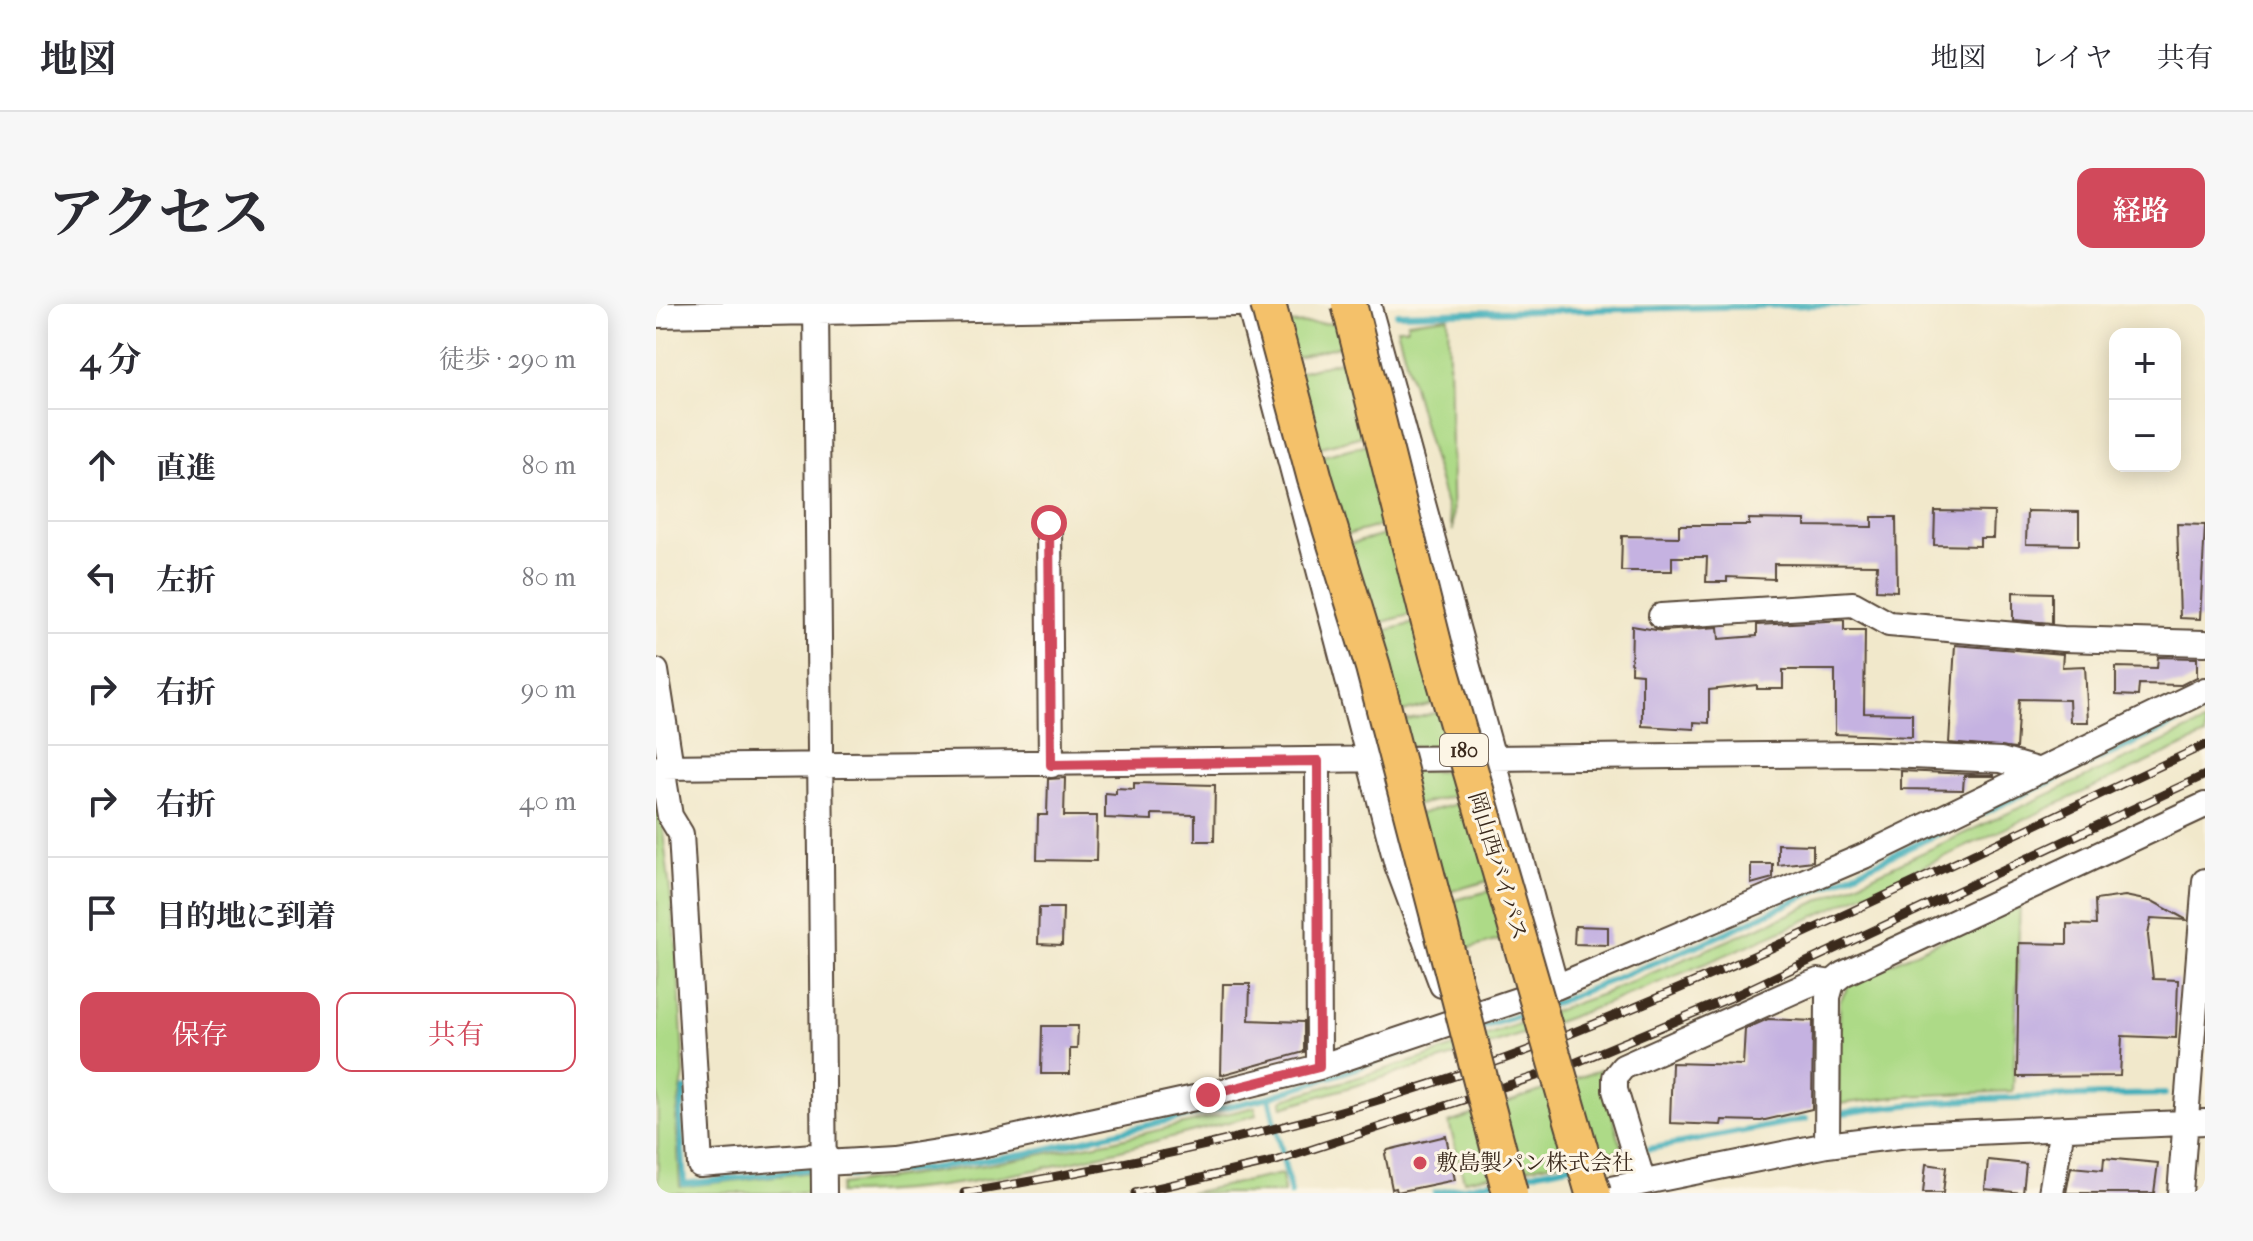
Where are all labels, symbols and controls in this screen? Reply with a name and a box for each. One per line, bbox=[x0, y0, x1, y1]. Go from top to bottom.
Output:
text: 地図 bbox=[40, 37, 116, 82]
text: 地図 bbox=[1930, 41, 1986, 74]
text: レイヤ bbox=[2030, 41, 2113, 74]
text: 共有 bbox=[2157, 41, 2213, 74]
button: 経路 bbox=[2077, 168, 2205, 248]
text: アクセス bbox=[48, 181, 270, 246]
map controls bbox=[2109, 328, 2181, 472]
button: + bbox=[2109, 328, 2181, 400]
text: 4 分 bbox=[80, 340, 141, 380]
text: 徒歩 · 290 m bbox=[439, 344, 576, 375]
button: − bbox=[2109, 400, 2181, 472]
icon: ahead bbox=[80, 443, 124, 487]
text: 80 m bbox=[521, 450, 576, 481]
text: 直進 bbox=[156, 451, 216, 486]
route start bbox=[1031, 505, 1067, 541]
icon: left bbox=[80, 555, 124, 599]
text: 80 m bbox=[521, 562, 576, 593]
text: 左折 bbox=[156, 563, 216, 598]
icon: right bbox=[80, 667, 124, 711]
text: 90 m bbox=[521, 674, 576, 705]
text: 右折 bbox=[156, 675, 216, 710]
road number: 180 bbox=[1440, 734, 1488, 766]
icon: right bbox=[80, 779, 124, 823]
text: 40 m bbox=[519, 786, 576, 817]
text: 右折 bbox=[156, 787, 216, 822]
street label: 岡山西バイパス bbox=[1463, 789, 1533, 943]
icon: arrive bbox=[80, 891, 124, 935]
text: 目的地に到着 bbox=[156, 899, 336, 934]
button: 保存 bbox=[80, 992, 320, 1072]
button: 共有 bbox=[336, 992, 576, 1072]
route end bbox=[1190, 1077, 1226, 1113]
place label: 敷島製パン株式会社 bbox=[1436, 1150, 1634, 1176]
marker: 敷島製パン株式会社 bbox=[1411, 1154, 1429, 1172]

